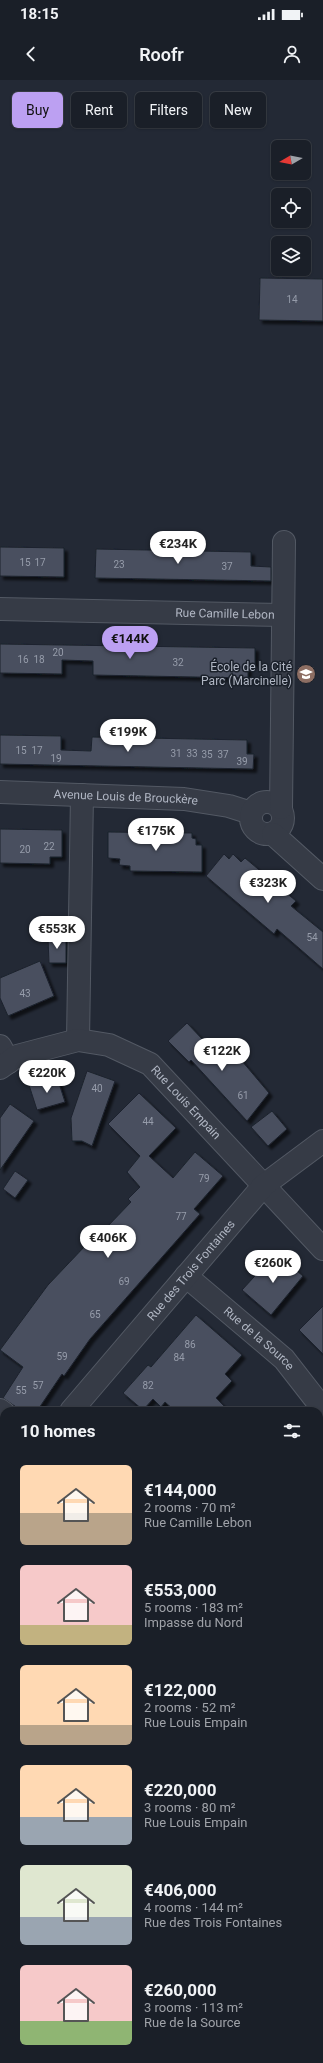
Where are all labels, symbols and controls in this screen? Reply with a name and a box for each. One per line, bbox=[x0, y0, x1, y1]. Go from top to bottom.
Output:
text: 18:15 bbox=[20, 5, 59, 23]
icon: back bbox=[20, 43, 42, 65]
icon: person bbox=[281, 43, 303, 65]
text: Roofr bbox=[139, 44, 184, 65]
chip: Buy bbox=[12, 92, 63, 128]
chip: Rent bbox=[71, 92, 127, 128]
chip: Filters bbox=[135, 92, 202, 128]
chip: New bbox=[210, 92, 266, 128]
north arrow bbox=[271, 140, 311, 180]
map controls bbox=[271, 140, 311, 276]
button: locate bbox=[271, 188, 311, 228]
button: layers bbox=[271, 236, 311, 276]
house number: 14 bbox=[286, 294, 298, 305]
pin: €234K bbox=[150, 531, 206, 565]
text: €234K bbox=[159, 536, 197, 551]
house number: 15 bbox=[19, 557, 31, 568]
house number: 17 bbox=[34, 557, 46, 568]
house number: 23 bbox=[113, 559, 125, 570]
house number: 37 bbox=[221, 561, 233, 572]
street label: Rue Camille Lebon bbox=[175, 606, 275, 622]
pin: €144K bbox=[102, 626, 158, 660]
text: €144K bbox=[111, 631, 149, 646]
house number: 20 bbox=[52, 647, 64, 658]
house number: 16 bbox=[17, 654, 29, 665]
house number: 18 bbox=[33, 654, 45, 665]
house number: 32 bbox=[172, 657, 184, 668]
place label: École de la Cité Parc (Marcinelle) bbox=[201, 659, 292, 688]
school or university icon: École de la Cité Parc (Marcinelle) bbox=[295, 663, 317, 685]
pin: €199K bbox=[100, 719, 156, 753]
text: €199K bbox=[109, 724, 147, 739]
house number: 15 bbox=[15, 745, 27, 756]
house number: 17 bbox=[31, 745, 43, 756]
house number: 31 bbox=[170, 748, 182, 759]
house number: 33 bbox=[186, 748, 198, 759]
house number: 35 bbox=[201, 749, 213, 760]
house number: 37 bbox=[217, 749, 229, 760]
house number: 19 bbox=[50, 753, 62, 764]
house number: 39 bbox=[236, 756, 248, 767]
street label: Avenue Louis de Brouckère bbox=[54, 787, 199, 808]
pin: €175K bbox=[128, 818, 184, 852]
text: €175K bbox=[137, 823, 175, 838]
house number: 22 bbox=[43, 841, 55, 852]
house number: 20 bbox=[19, 844, 31, 855]
pin: €323K bbox=[240, 870, 296, 904]
text: €323K bbox=[249, 875, 287, 890]
pin: €553K bbox=[29, 916, 85, 950]
text: €553K bbox=[38, 921, 76, 936]
house number: 54 bbox=[306, 932, 318, 943]
house number: 43 bbox=[19, 988, 31, 999]
pin: €122K bbox=[194, 1038, 250, 1072]
text: €122K bbox=[203, 1043, 241, 1058]
pin: €220K bbox=[19, 1060, 75, 1094]
street label: Rue Louis Empain bbox=[148, 1063, 224, 1142]
text: €220K bbox=[28, 1065, 66, 1080]
house number: 40 bbox=[91, 1083, 103, 1094]
house number: 61 bbox=[237, 1090, 249, 1101]
house number: 44 bbox=[142, 1116, 154, 1127]
house number: 79 bbox=[198, 1173, 210, 1184]
house number: 77 bbox=[175, 1211, 187, 1222]
street label: Rue des Trois Fontaines bbox=[144, 1217, 238, 1323]
pin: €406K bbox=[80, 1225, 136, 1259]
text: €406K bbox=[89, 1230, 127, 1245]
pin: €260K bbox=[245, 1250, 301, 1284]
text: €260K bbox=[254, 1255, 292, 1270]
house number: 69 bbox=[118, 1276, 130, 1287]
street label: Rue de la Source bbox=[221, 1304, 297, 1373]
house number: 65 bbox=[89, 1309, 101, 1320]
house number: 86 bbox=[184, 1339, 196, 1350]
house number: 59 bbox=[56, 1351, 68, 1362]
house number: 84 bbox=[173, 1352, 185, 1363]
house number: 57 bbox=[32, 1380, 44, 1391]
house number: 82 bbox=[142, 1380, 154, 1391]
house number: 55 bbox=[15, 1385, 27, 1396]
icon: filters bbox=[281, 1420, 303, 1442]
text: 10 homes bbox=[20, 1421, 96, 1441]
text: €144,000 bbox=[144, 1480, 216, 1500]
icon: home bbox=[52, 1481, 100, 1529]
text: 2 rooms · 70 m² bbox=[144, 1500, 236, 1515]
text: Rue Camille Lebon bbox=[144, 1515, 252, 1530]
text: €553,000 bbox=[144, 1580, 216, 1600]
icon: home bbox=[52, 1581, 100, 1629]
text: 5 rooms · 183 m² bbox=[144, 1600, 243, 1615]
text: Impasse du Nord bbox=[144, 1615, 243, 1630]
text: €122,000 bbox=[144, 1680, 216, 1700]
icon: home bbox=[52, 1681, 100, 1729]
text: 2 rooms · 52 m² bbox=[144, 1700, 236, 1715]
text: Rue Louis Empain bbox=[144, 1715, 247, 1730]
text: €220,000 bbox=[144, 1780, 216, 1800]
icon: home bbox=[52, 1781, 100, 1829]
text: 3 rooms · 80 m² bbox=[144, 1800, 236, 1815]
text: Rue Louis Empain bbox=[144, 1815, 247, 1830]
text: €406,000 bbox=[144, 1880, 216, 1900]
icon: home bbox=[52, 1881, 100, 1929]
text: 4 rooms · 144 m² bbox=[144, 1900, 243, 1915]
text: Rue des Trois Fontaines bbox=[144, 1915, 282, 1930]
text: €260,000 bbox=[144, 1980, 216, 2000]
icon: home bbox=[52, 1981, 100, 2029]
text: 3 rooms · 113 m² bbox=[144, 2000, 243, 2015]
text: Rue de la Source bbox=[144, 2015, 240, 2030]

